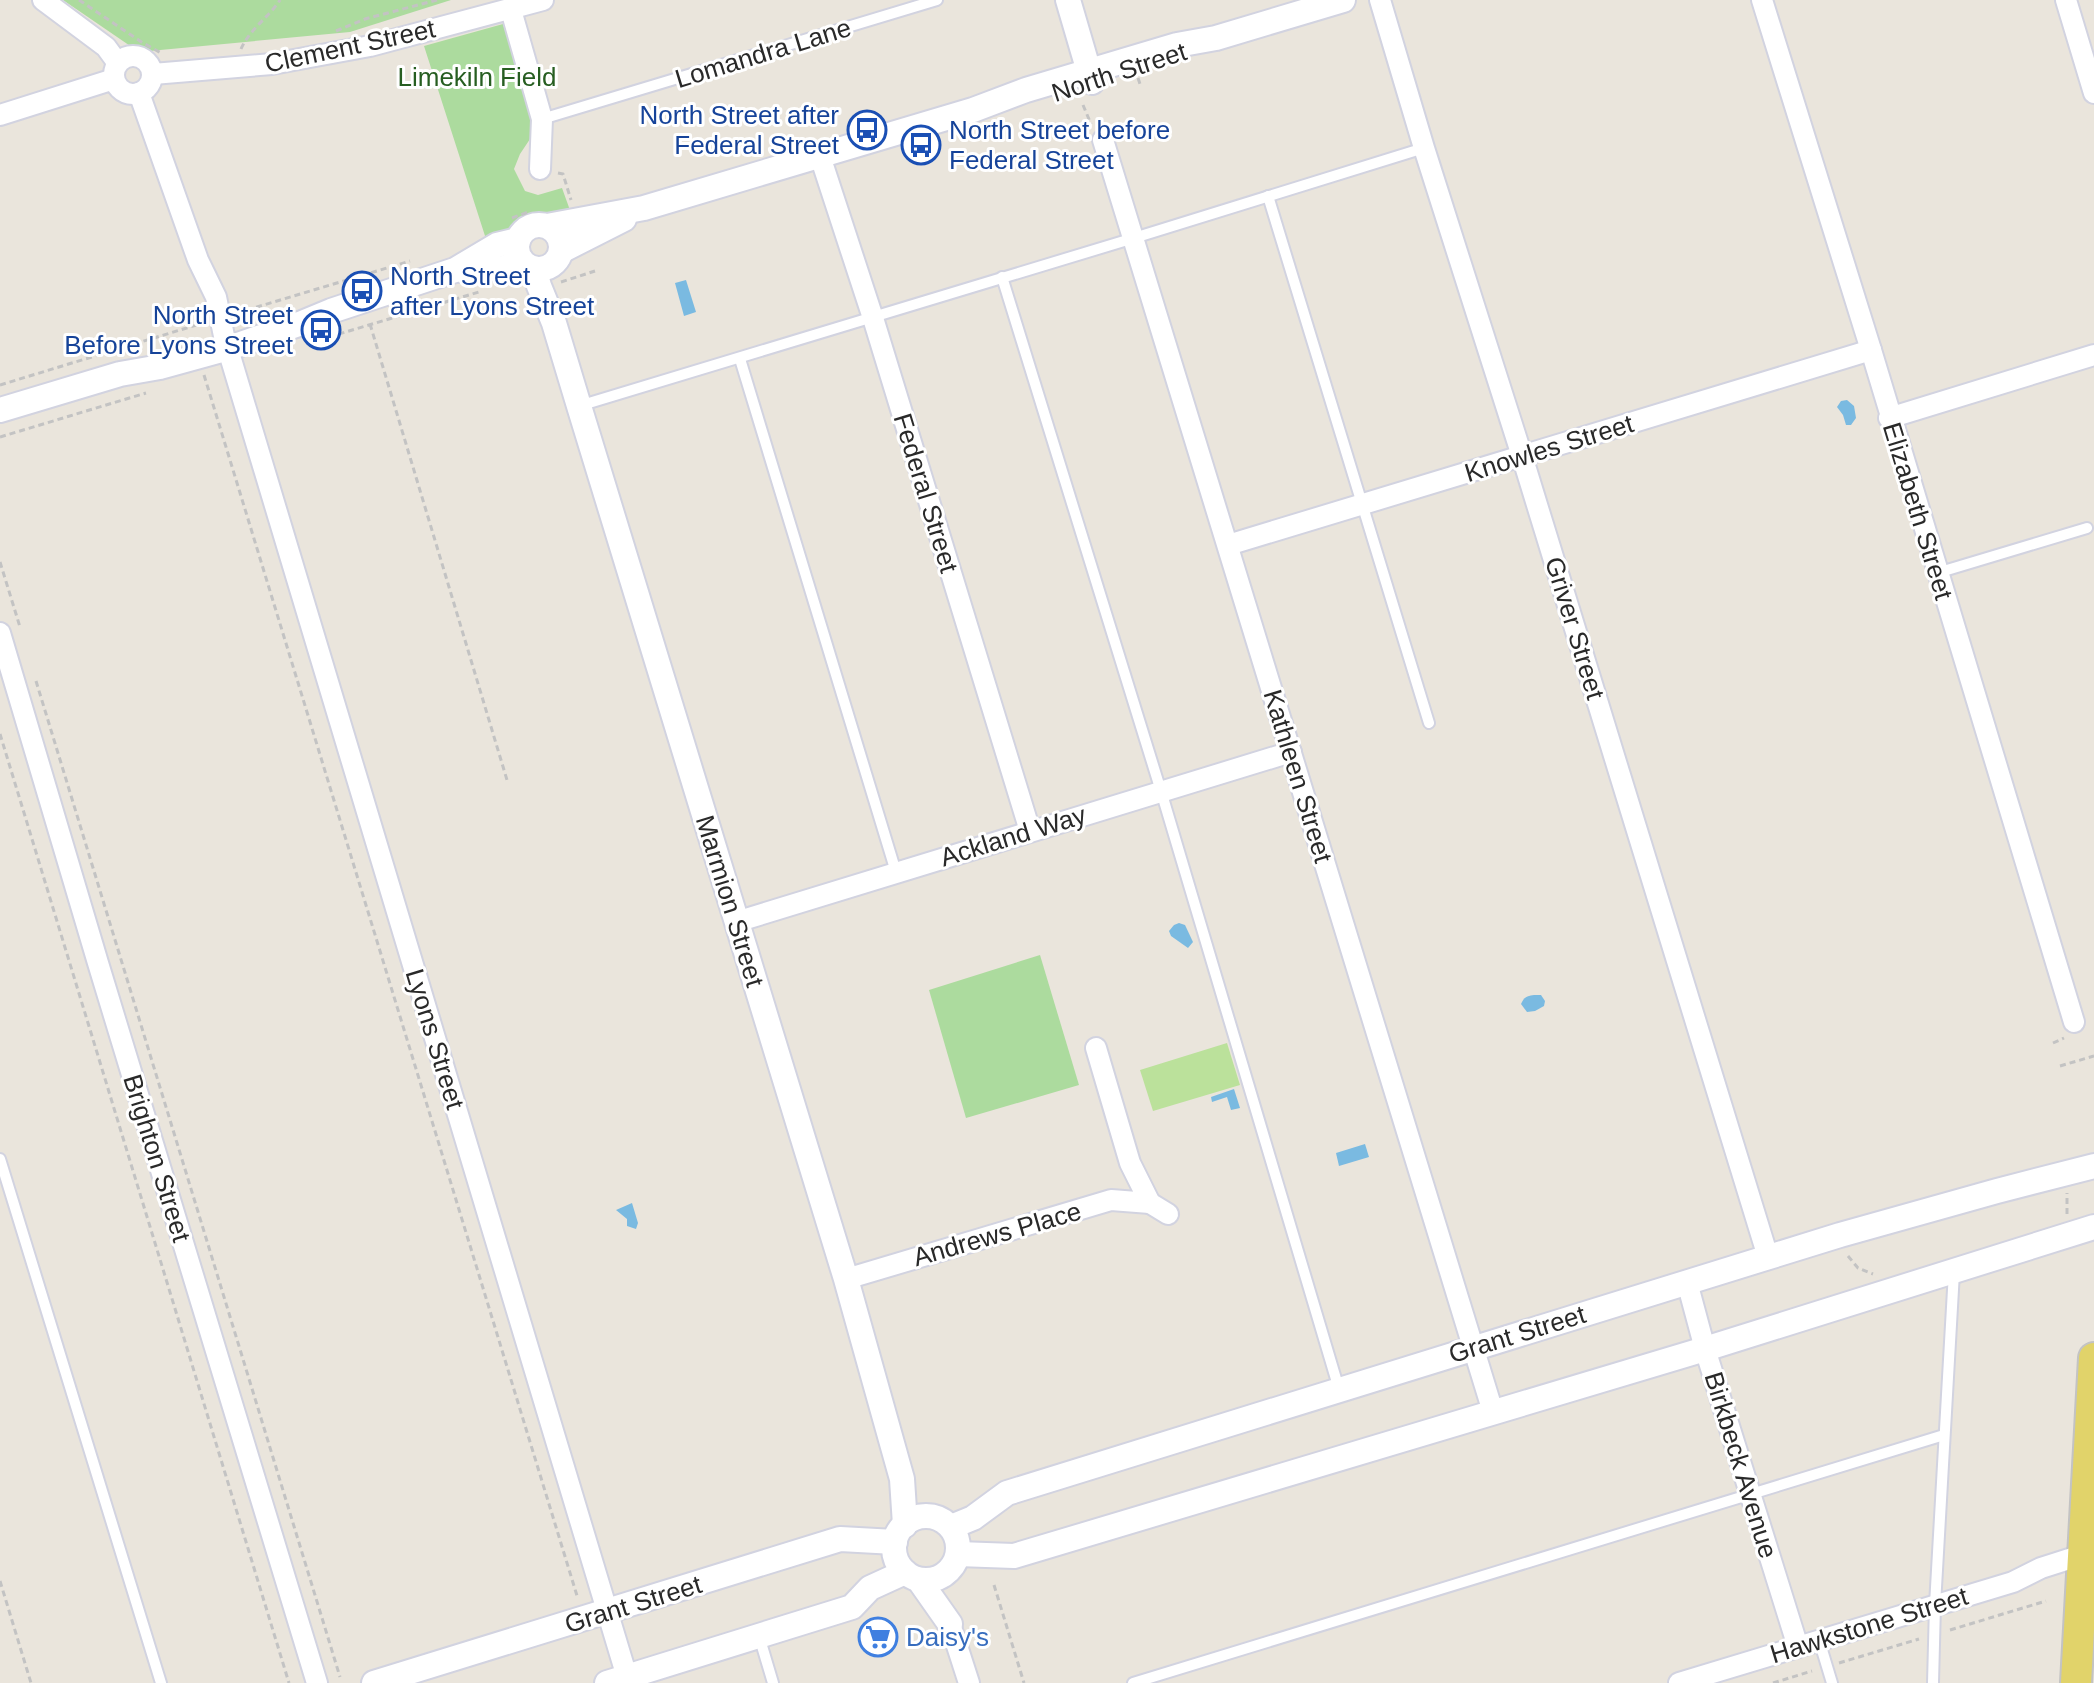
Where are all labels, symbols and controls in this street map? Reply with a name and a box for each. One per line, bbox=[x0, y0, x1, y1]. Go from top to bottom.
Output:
street label: Lomandra Lane bbox=[672, 12, 854, 94]
street label: Clement Street bbox=[262, 13, 439, 79]
street label: North Street bbox=[1048, 36, 1191, 108]
park label: Limekiln Field bbox=[398, 62, 556, 92]
place label: North Street after Federal Street bbox=[640, 100, 840, 160]
bus stop icon: North Street after Federal Street bbox=[846, 109, 888, 151]
place label: North Street before Federal Street bbox=[949, 115, 1170, 175]
bus stop icon: North Street before Federal Street bbox=[900, 124, 942, 166]
place label: North Street after Lyons Street bbox=[390, 261, 595, 321]
bus stop icon: North Street after Lyons Street bbox=[341, 270, 383, 312]
place label: North Street Before Lyons Street bbox=[64, 300, 294, 360]
bus stop icon: North Street Before Lyons Street bbox=[300, 309, 342, 351]
street label: Knowles Street bbox=[1461, 408, 1638, 488]
street label: Federal Street bbox=[888, 410, 965, 577]
street label: Elizabeth Street bbox=[1877, 419, 1959, 604]
street label: Griver Street bbox=[1539, 553, 1611, 704]
street label: Kathleen Street bbox=[1257, 686, 1339, 867]
street label: Ackland Way bbox=[937, 800, 1089, 872]
street label: Marmion Street bbox=[690, 812, 771, 991]
street label: Lyons Street bbox=[399, 965, 471, 1113]
street label: Brighton Street bbox=[117, 1071, 197, 1246]
street label: Andrews Place bbox=[910, 1196, 1084, 1272]
street label: Grant Street bbox=[1445, 1299, 1590, 1369]
street label: Birkbeck Avenue bbox=[1698, 1368, 1784, 1562]
street label: Grant Street bbox=[561, 1569, 706, 1639]
street label: Hawkstone Street bbox=[1766, 1580, 1972, 1669]
supermarket icon: Daisy's bbox=[857, 1616, 899, 1658]
place label: Daisy's bbox=[906, 1622, 989, 1652]

